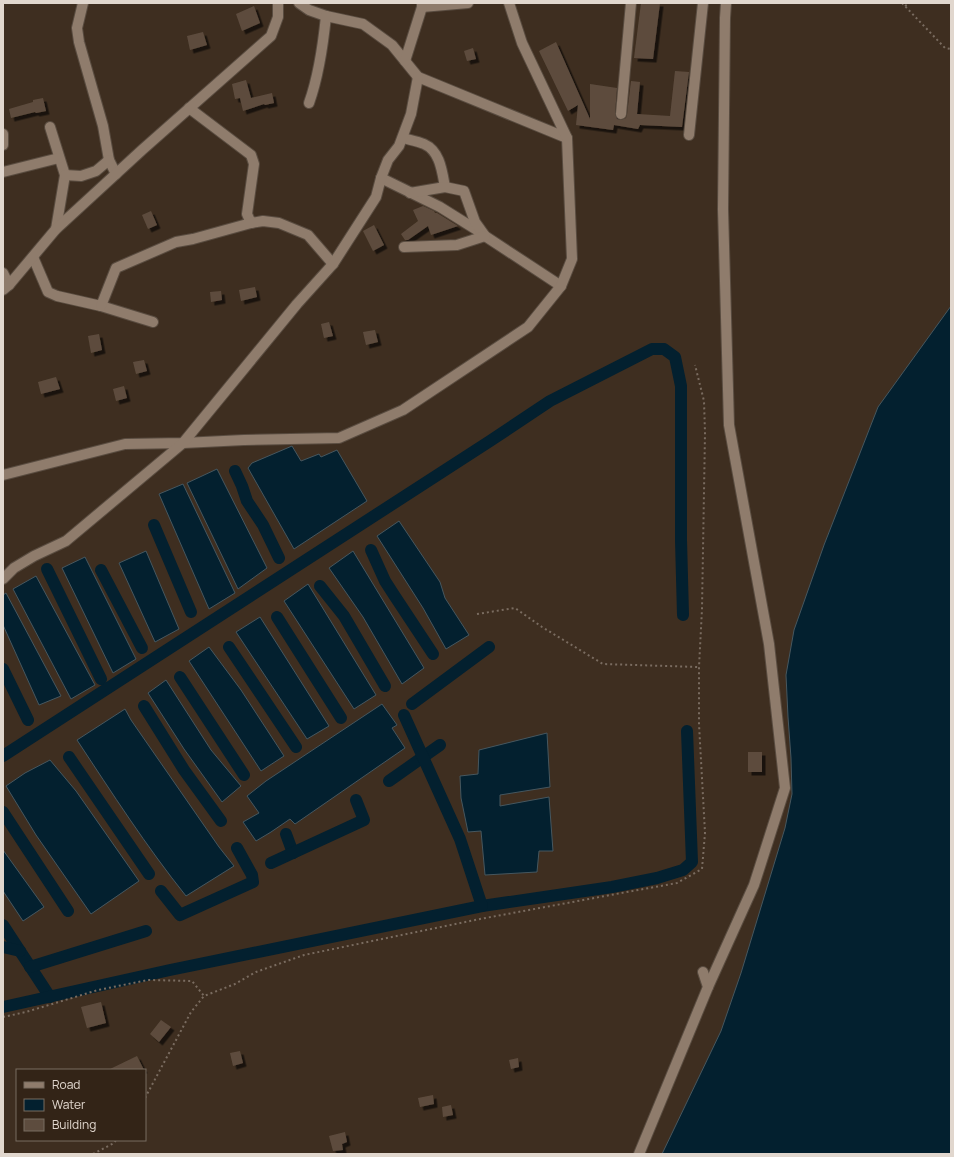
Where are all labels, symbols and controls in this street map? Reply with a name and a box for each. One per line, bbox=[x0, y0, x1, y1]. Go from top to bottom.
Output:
legend bbox=[16, 1069, 146, 1141]
text: Road bbox=[52, 1076, 80, 1093]
text: Water bbox=[52, 1096, 86, 1113]
text: Building bbox=[52, 1116, 96, 1133]

